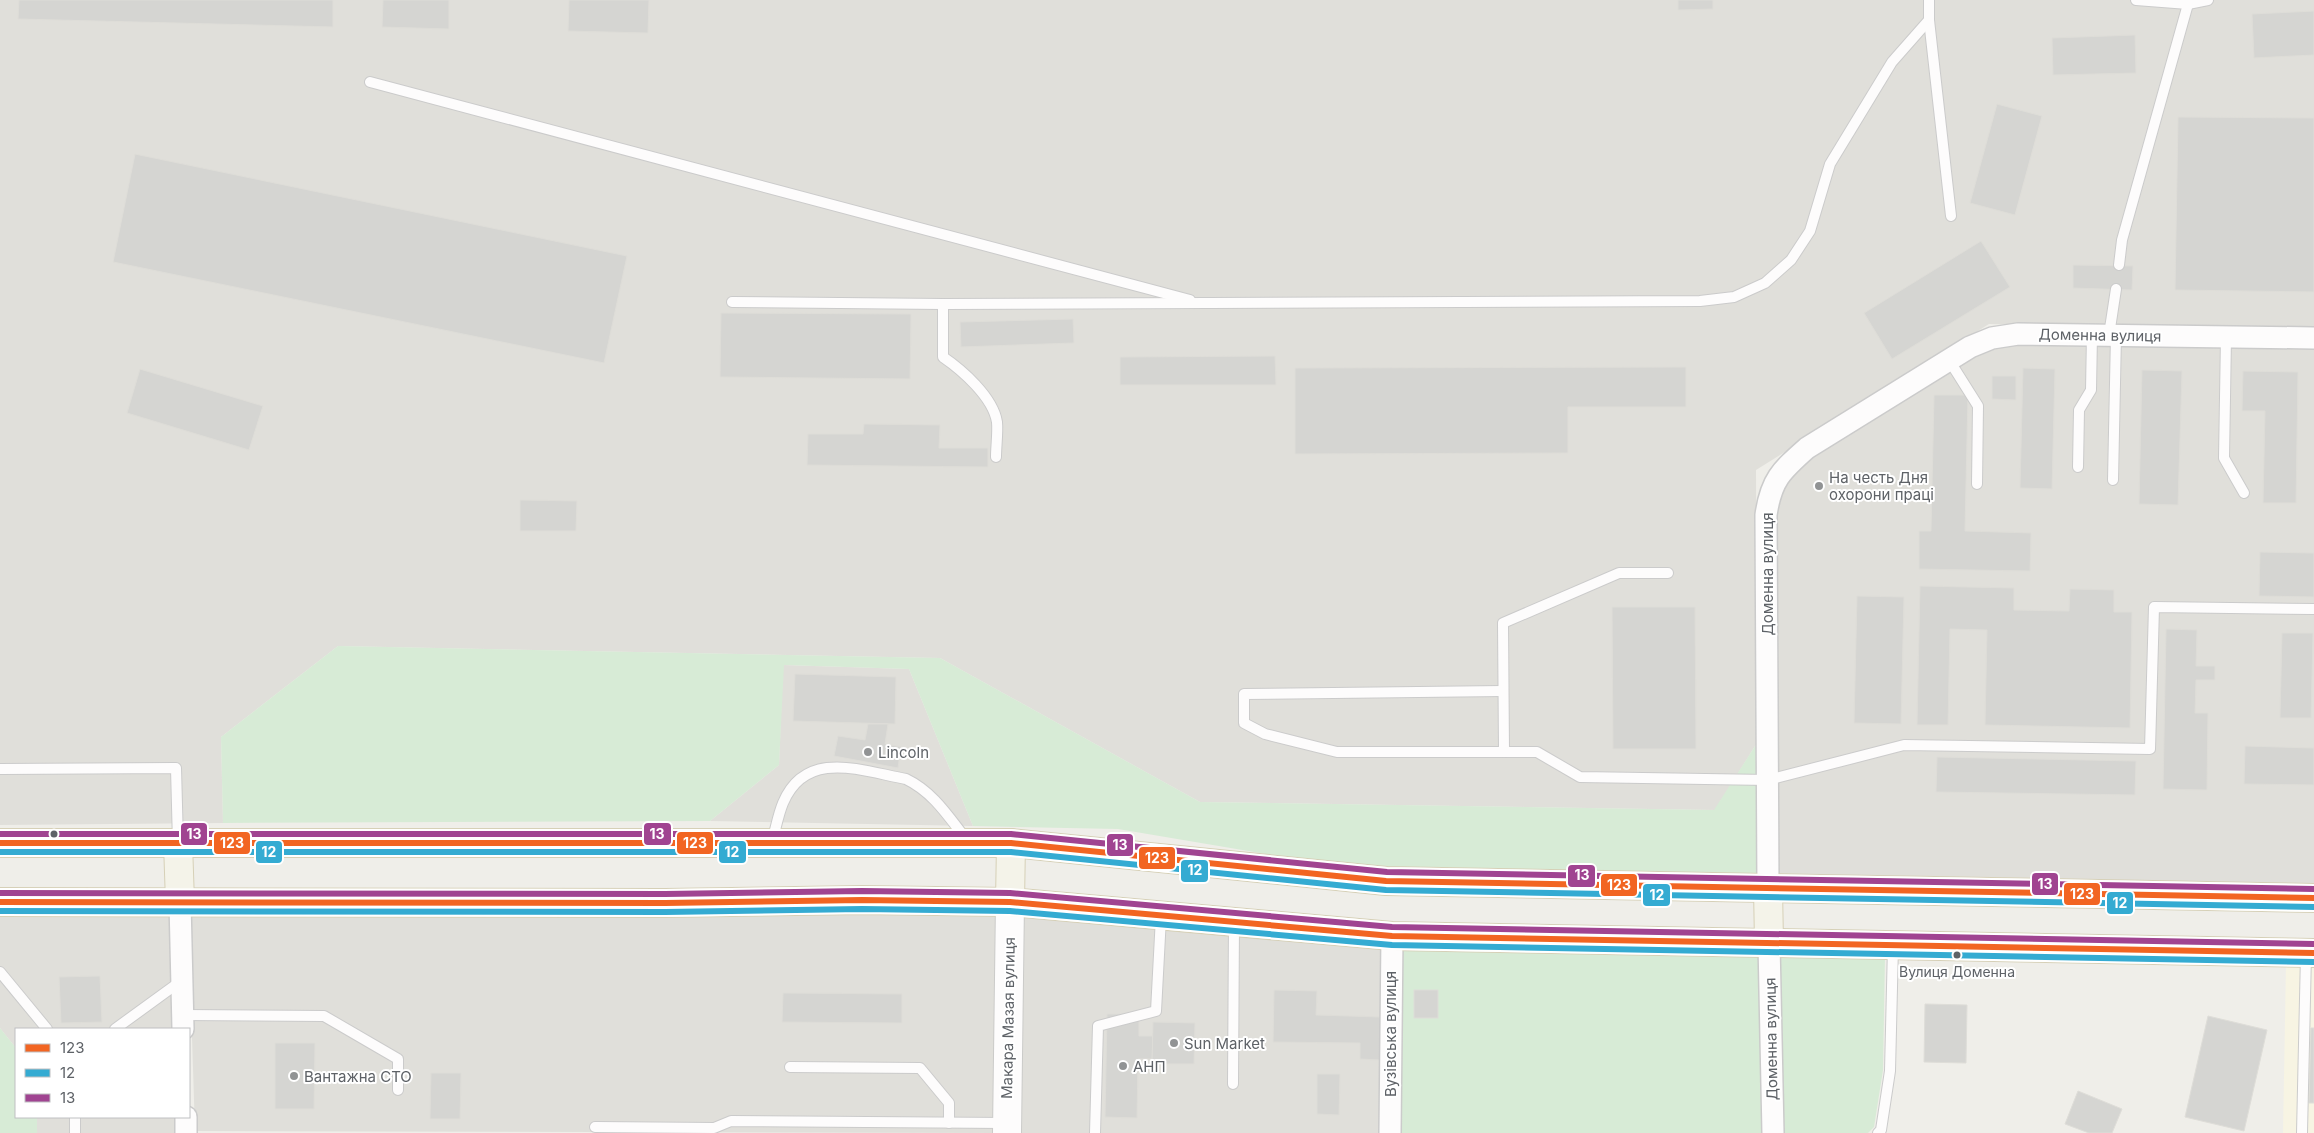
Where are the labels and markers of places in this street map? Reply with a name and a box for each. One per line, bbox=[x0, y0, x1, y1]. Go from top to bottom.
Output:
place label: На честь Дня охорони праці bbox=[1829, 468, 1934, 504]
marker: На честь Дня охорони праці bbox=[1813, 480, 1825, 492]
place label: Lincoln bbox=[878, 743, 929, 762]
marker: Lincoln bbox=[862, 746, 874, 758]
unlabelled marker bbox=[49, 829, 59, 839]
marker: Вулиця Доменна bbox=[1952, 950, 1962, 960]
place label: Вулиця Доменна bbox=[1899, 963, 2015, 980]
place label: Sun Market bbox=[1184, 1034, 1265, 1053]
marker: Sun Market bbox=[1168, 1037, 1180, 1049]
place label: АНП bbox=[1133, 1057, 1166, 1076]
marker: АНП bbox=[1117, 1060, 1129, 1072]
place label: Вантажна СТО bbox=[304, 1067, 412, 1086]
marker: Вантажна СТО bbox=[288, 1070, 300, 1082]

